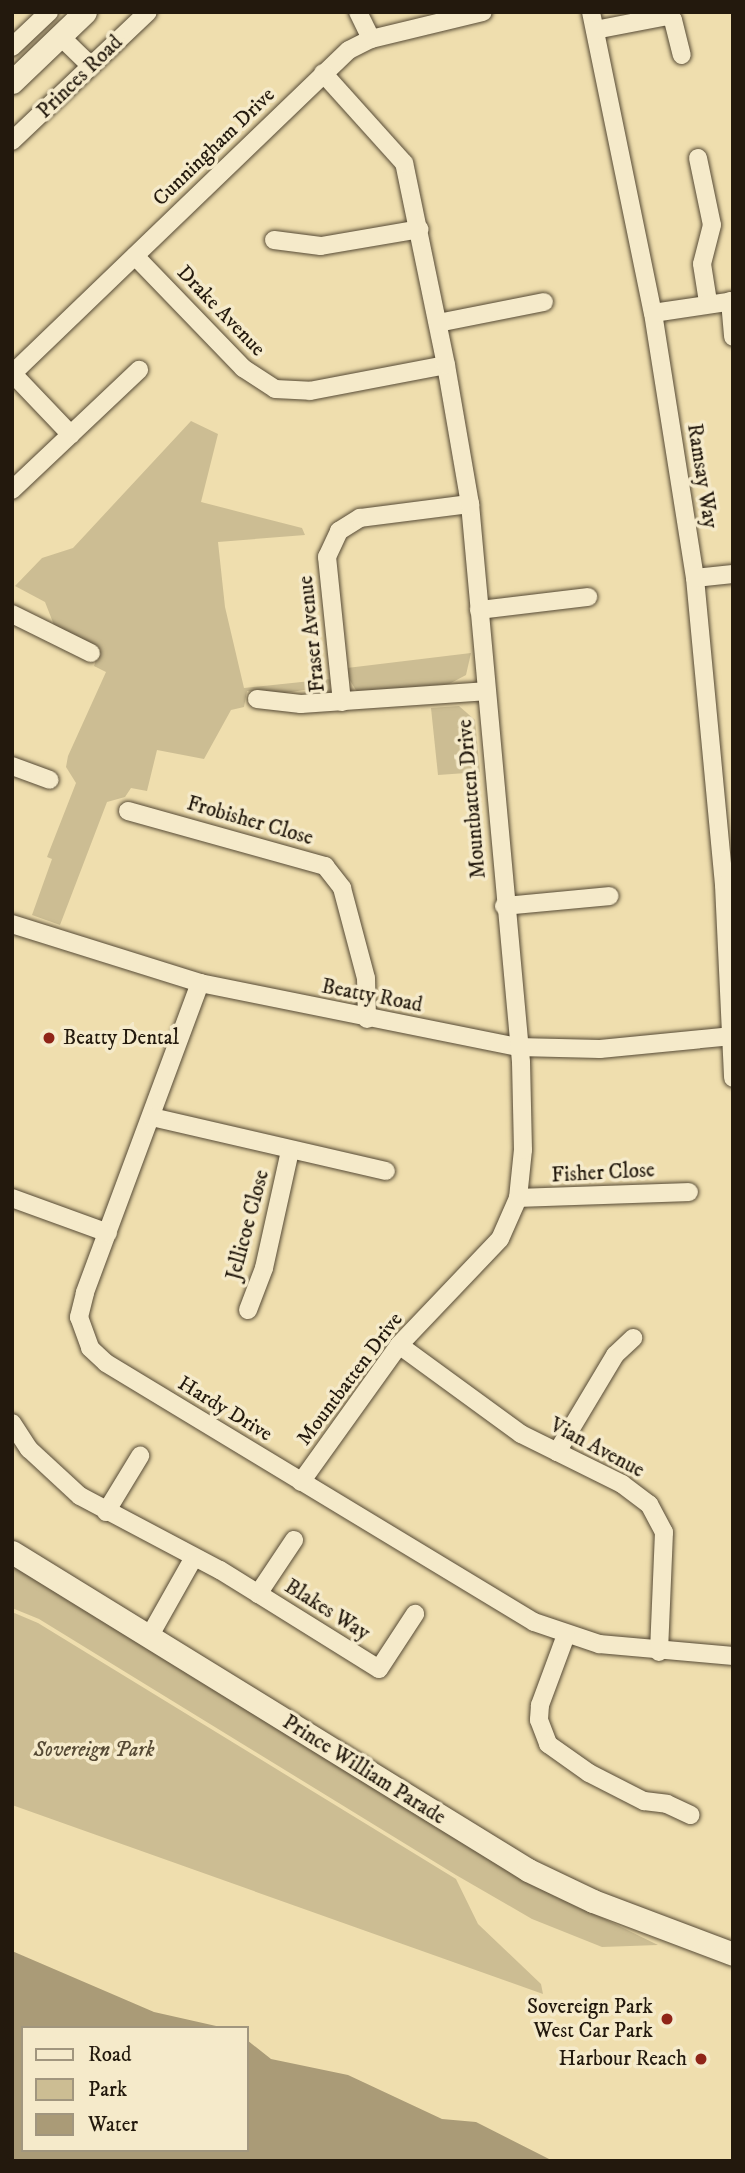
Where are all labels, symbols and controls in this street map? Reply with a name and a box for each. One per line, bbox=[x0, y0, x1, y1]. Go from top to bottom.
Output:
street label: Princes Road bbox=[32, 30, 128, 124]
street label: Cunningham Drive bbox=[148, 82, 280, 212]
street label: Drake Avenue bbox=[172, 260, 270, 362]
street label: Ramsay Way bbox=[681, 422, 723, 530]
street label: Fraser Avenue bbox=[293, 574, 331, 694]
street label: Mountbatten Drive bbox=[452, 718, 492, 880]
street label: Frobisher Close bbox=[184, 791, 316, 851]
street label: Beatty Road bbox=[319, 974, 425, 1018]
place label: Beatty Dental bbox=[63, 1025, 179, 1051]
marker: Beatty Dental bbox=[41, 1030, 57, 1046]
street label: Fisher Close bbox=[551, 1158, 655, 1188]
street label: Jellicoe Close bbox=[221, 1167, 275, 1283]
street label: Mountbatten Drive bbox=[292, 1308, 408, 1450]
street label: Hardy Drive bbox=[173, 1371, 277, 1447]
street label: Vian Avenue bbox=[545, 1413, 649, 1483]
street label: Blakes Way bbox=[280, 1574, 374, 1646]
street label: Prince William Parade bbox=[278, 1710, 450, 1830]
park label: Sovereign Park bbox=[33, 1737, 155, 1763]
place label: Sovereign Park West Car Park bbox=[527, 1994, 653, 2044]
marker: Sovereign Park West Car Park bbox=[659, 2011, 675, 2027]
legend bbox=[21, 2026, 248, 2152]
text: Road bbox=[88, 2042, 132, 2068]
place label: Harbour Reach bbox=[559, 2046, 687, 2072]
marker: Harbour Reach bbox=[693, 2051, 709, 2067]
text: Park bbox=[88, 2077, 127, 2103]
text: Water bbox=[88, 2112, 138, 2138]

